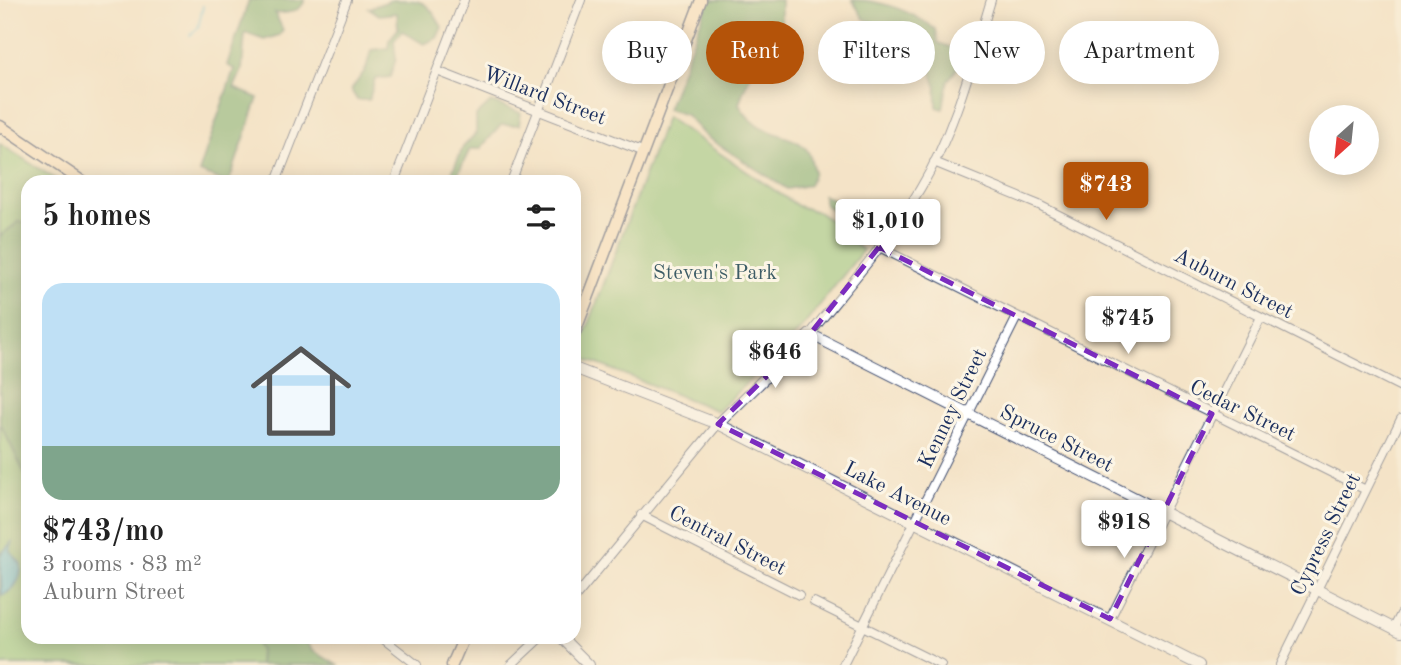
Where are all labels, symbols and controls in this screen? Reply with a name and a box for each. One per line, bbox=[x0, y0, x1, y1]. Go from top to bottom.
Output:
chip: Buy bbox=[602, 21, 692, 84]
chip: Rent bbox=[706, 21, 804, 84]
chip: Filters bbox=[818, 21, 935, 84]
chip: New bbox=[949, 21, 1045, 84]
chip: Apartment bbox=[1059, 21, 1219, 84]
street label: Willard Street bbox=[480, 63, 609, 129]
north arrow bbox=[1309, 105, 1379, 175]
map controls bbox=[1309, 105, 1379, 175]
pin: $743 bbox=[1065, 162, 1147, 222]
text: $743 bbox=[1079, 173, 1133, 196]
icon: filters bbox=[522, 198, 560, 236]
pin: $1,010 bbox=[831, 200, 945, 259]
text: 5 homes bbox=[42, 202, 151, 232]
text: $1,010 bbox=[851, 210, 925, 233]
street label: Auburn Street bbox=[1170, 245, 1296, 323]
park label: Steven's Park bbox=[653, 263, 777, 284]
pin: $745 bbox=[1087, 296, 1169, 356]
text: $745 bbox=[1101, 307, 1155, 330]
icon: home bbox=[238, 328, 364, 454]
pin: $646 bbox=[734, 330, 816, 390]
text: $646 bbox=[748, 341, 802, 364]
street label: Kenney Street bbox=[915, 345, 991, 472]
street label: Cedar Street bbox=[1186, 377, 1299, 446]
street label: Spruce Street bbox=[996, 402, 1116, 477]
street label: Lake Avenue bbox=[840, 458, 954, 530]
street label: Cypress Street bbox=[1288, 470, 1365, 600]
pin: $918 bbox=[1083, 500, 1165, 560]
street label: Central Street bbox=[665, 503, 789, 580]
text: $918 bbox=[1097, 511, 1151, 534]
text: $743/mo bbox=[42, 517, 164, 547]
text: 3 rooms · 83 m² bbox=[42, 553, 202, 576]
text: Auburn Street bbox=[42, 581, 185, 604]

